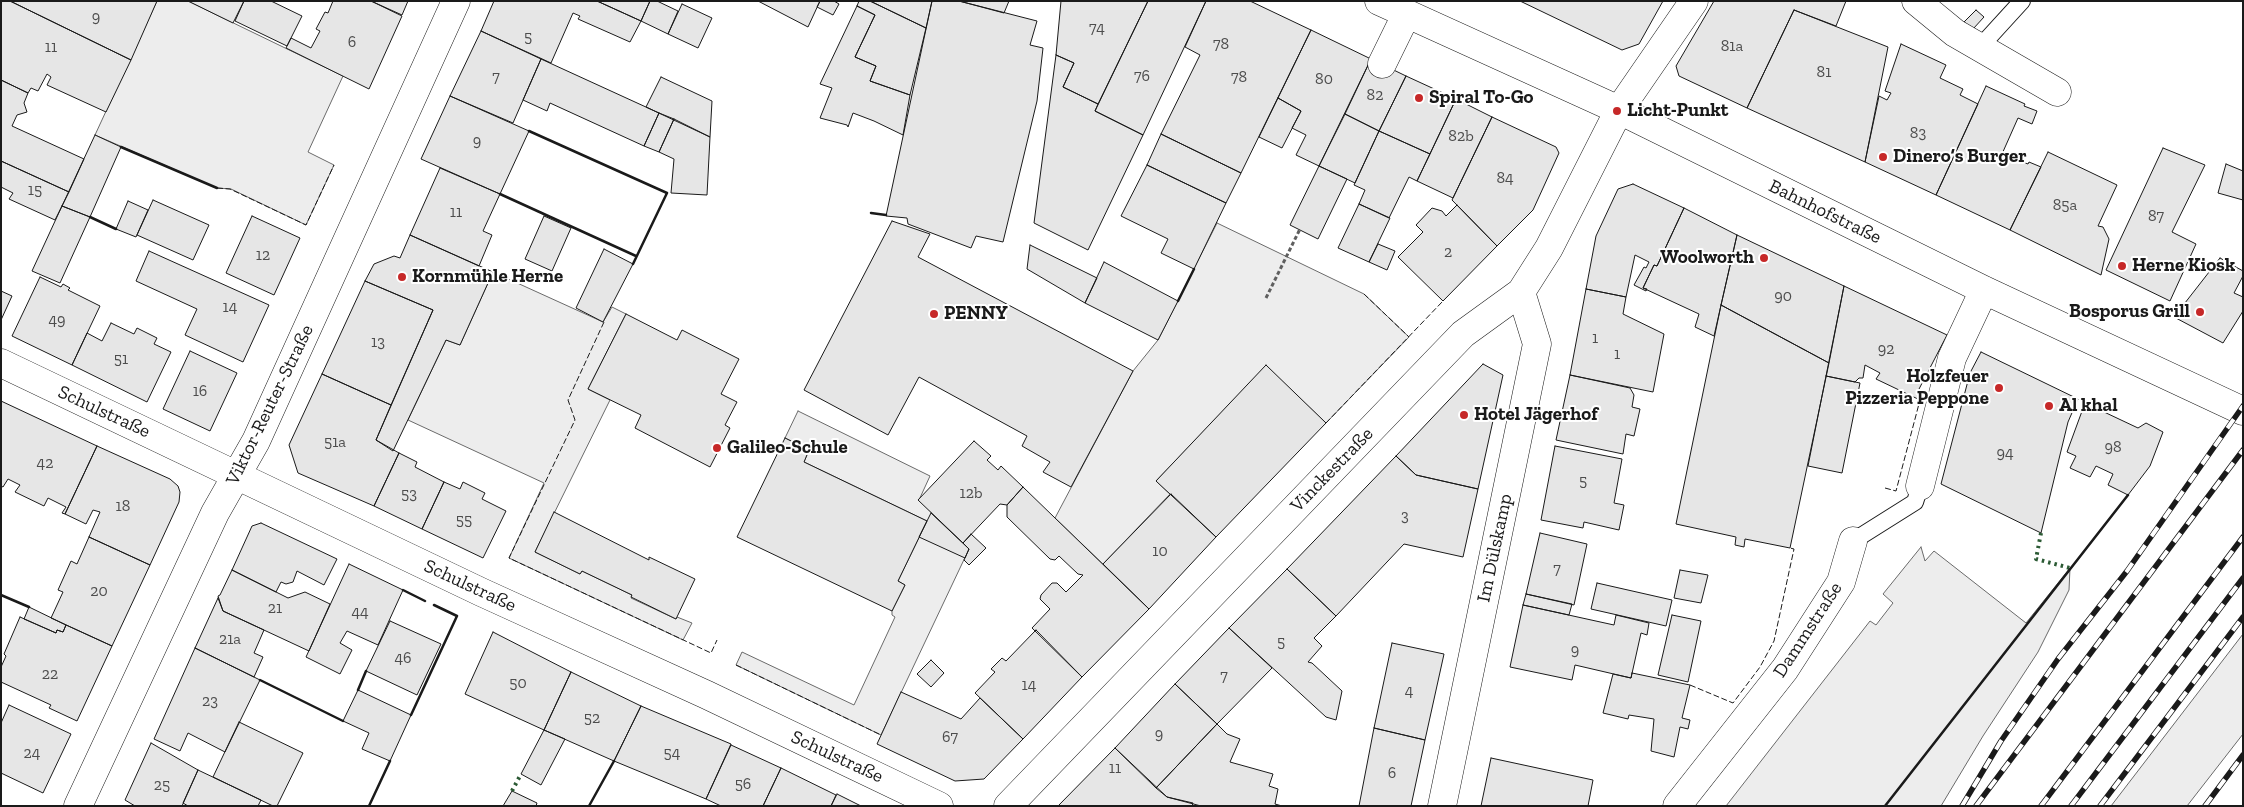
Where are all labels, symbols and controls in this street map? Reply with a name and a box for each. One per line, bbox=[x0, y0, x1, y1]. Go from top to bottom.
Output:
house number: 9 bbox=[92, 7, 100, 27]
house number: 74 bbox=[1089, 18, 1105, 38]
house number: 5 bbox=[524, 27, 532, 47]
house number: 6 bbox=[348, 32, 356, 52]
house number: 78 bbox=[1213, 34, 1229, 54]
house number: 81a bbox=[1721, 36, 1743, 56]
house number: 11 bbox=[45, 37, 57, 57]
house number: 81 bbox=[1817, 62, 1831, 82]
house number: 76 bbox=[1134, 66, 1150, 86]
house number: 7 bbox=[492, 67, 500, 87]
house number: 78 bbox=[1231, 67, 1247, 87]
house number: 80 bbox=[1315, 69, 1333, 89]
house number: 82 bbox=[1367, 85, 1383, 105]
place label: Spiral To-Go bbox=[1429, 87, 1534, 109]
marker: Spiral To-Go bbox=[1413, 92, 1425, 104]
place label: Licht-Punkt bbox=[1627, 100, 1728, 122]
marker: Licht-Punkt bbox=[1611, 105, 1623, 117]
house number: 83 bbox=[1910, 123, 1926, 143]
house number: 82b bbox=[1448, 126, 1474, 146]
house number: 9 bbox=[473, 131, 481, 151]
place label: Dinero‘s Burger bbox=[1893, 146, 2027, 168]
marker: Dinero‘s Burger bbox=[1877, 151, 1889, 163]
house number: 84 bbox=[1496, 168, 1514, 188]
street label: Bahnhofstraße bbox=[1765, 175, 1885, 249]
house number: 15 bbox=[28, 180, 42, 200]
house number: 85a bbox=[2053, 195, 2077, 215]
house number: 11 bbox=[450, 202, 462, 222]
house number: 87 bbox=[2148, 206, 2164, 226]
house number: 2 bbox=[1444, 242, 1452, 262]
house number: 12 bbox=[256, 245, 270, 265]
place label: Woolworth bbox=[1660, 247, 1754, 269]
marker: Woolworth bbox=[1758, 252, 1770, 264]
place label: Herne Kiosk bbox=[2132, 255, 2235, 277]
marker: Herne Kiosk bbox=[2116, 260, 2128, 272]
place label: Kornmühle Herne bbox=[412, 266, 563, 288]
marker: Kornmühle Herne bbox=[396, 271, 408, 283]
house number: 90 bbox=[1774, 286, 1792, 306]
house number: 14 bbox=[223, 297, 237, 317]
place label: Bosporus Grill bbox=[2069, 301, 2190, 323]
place label: PENNY bbox=[944, 303, 1008, 325]
marker: Bosporus Grill bbox=[2194, 306, 2206, 318]
marker: PENNY bbox=[928, 308, 940, 320]
house number: 49 bbox=[48, 310, 66, 330]
street label: Viktor-Reuter-Straße bbox=[221, 321, 319, 489]
house number: 1 bbox=[1592, 328, 1598, 348]
house number: 13 bbox=[371, 332, 385, 352]
house number: 92 bbox=[1878, 339, 1894, 359]
house number: 1 bbox=[1614, 344, 1620, 364]
house number: 51 bbox=[114, 349, 128, 369]
place label: Holzfeuer Pizzeria Peppone bbox=[1845, 366, 1989, 410]
street label: Schulstraße bbox=[54, 381, 154, 443]
house number: 16 bbox=[193, 381, 207, 401]
marker: Holzfeuer Pizzeria Peppone bbox=[1993, 382, 2005, 394]
place label: Al khal bbox=[2059, 395, 2118, 417]
marker: Al khal bbox=[2043, 400, 2055, 412]
place label: Hotel Jägerhof bbox=[1474, 404, 1598, 426]
marker: Hotel Jägerhof bbox=[1458, 409, 1470, 421]
street label: Vinckestraße bbox=[1286, 423, 1378, 517]
house number: 51a bbox=[324, 432, 346, 452]
place label: Galileo-Schule bbox=[727, 437, 848, 459]
house number: 98 bbox=[2104, 437, 2122, 457]
marker: Galileo-Schule bbox=[711, 442, 723, 454]
house number: 94 bbox=[1996, 443, 2014, 463]
house number: 42 bbox=[37, 453, 53, 473]
house number: 5 bbox=[1579, 471, 1587, 491]
house number: 12b bbox=[960, 483, 982, 503]
house number: 53 bbox=[401, 484, 417, 504]
street label: Im Dülskamp bbox=[1472, 492, 1518, 604]
house number: 18 bbox=[116, 496, 130, 516]
house number: 3 bbox=[1401, 506, 1409, 526]
house number: 55 bbox=[456, 510, 472, 530]
house number: 10 bbox=[1152, 541, 1168, 561]
street label: Schulstraße bbox=[420, 555, 520, 617]
house number: 7 bbox=[1553, 559, 1561, 579]
street label: Dammstraße bbox=[1769, 578, 1847, 682]
house number: 20 bbox=[90, 581, 108, 601]
house number: 21 bbox=[268, 598, 282, 618]
house number: 44 bbox=[351, 602, 369, 622]
house number: 21a bbox=[219, 629, 241, 649]
house number: 5 bbox=[1277, 632, 1285, 652]
house number: 9 bbox=[1571, 640, 1579, 660]
house number: 46 bbox=[394, 648, 412, 668]
house number: 22 bbox=[42, 664, 58, 684]
house number: 7 bbox=[1220, 666, 1228, 686]
house number: 50 bbox=[509, 673, 527, 693]
house number: 14 bbox=[1022, 675, 1036, 695]
house number: 4 bbox=[1405, 681, 1413, 701]
house number: 23 bbox=[202, 691, 218, 711]
house number: 52 bbox=[584, 708, 600, 728]
house number: 9 bbox=[1155, 724, 1163, 744]
street label: Schulstraße bbox=[787, 726, 887, 788]
house number: 67 bbox=[942, 727, 958, 747]
house number: 24 bbox=[24, 743, 40, 763]
house number: 54 bbox=[664, 743, 680, 763]
house number: 11 bbox=[1109, 758, 1121, 778]
house number: 6 bbox=[1388, 763, 1396, 783]
house number: 56 bbox=[735, 774, 751, 794]
house number: 25 bbox=[154, 775, 170, 795]

